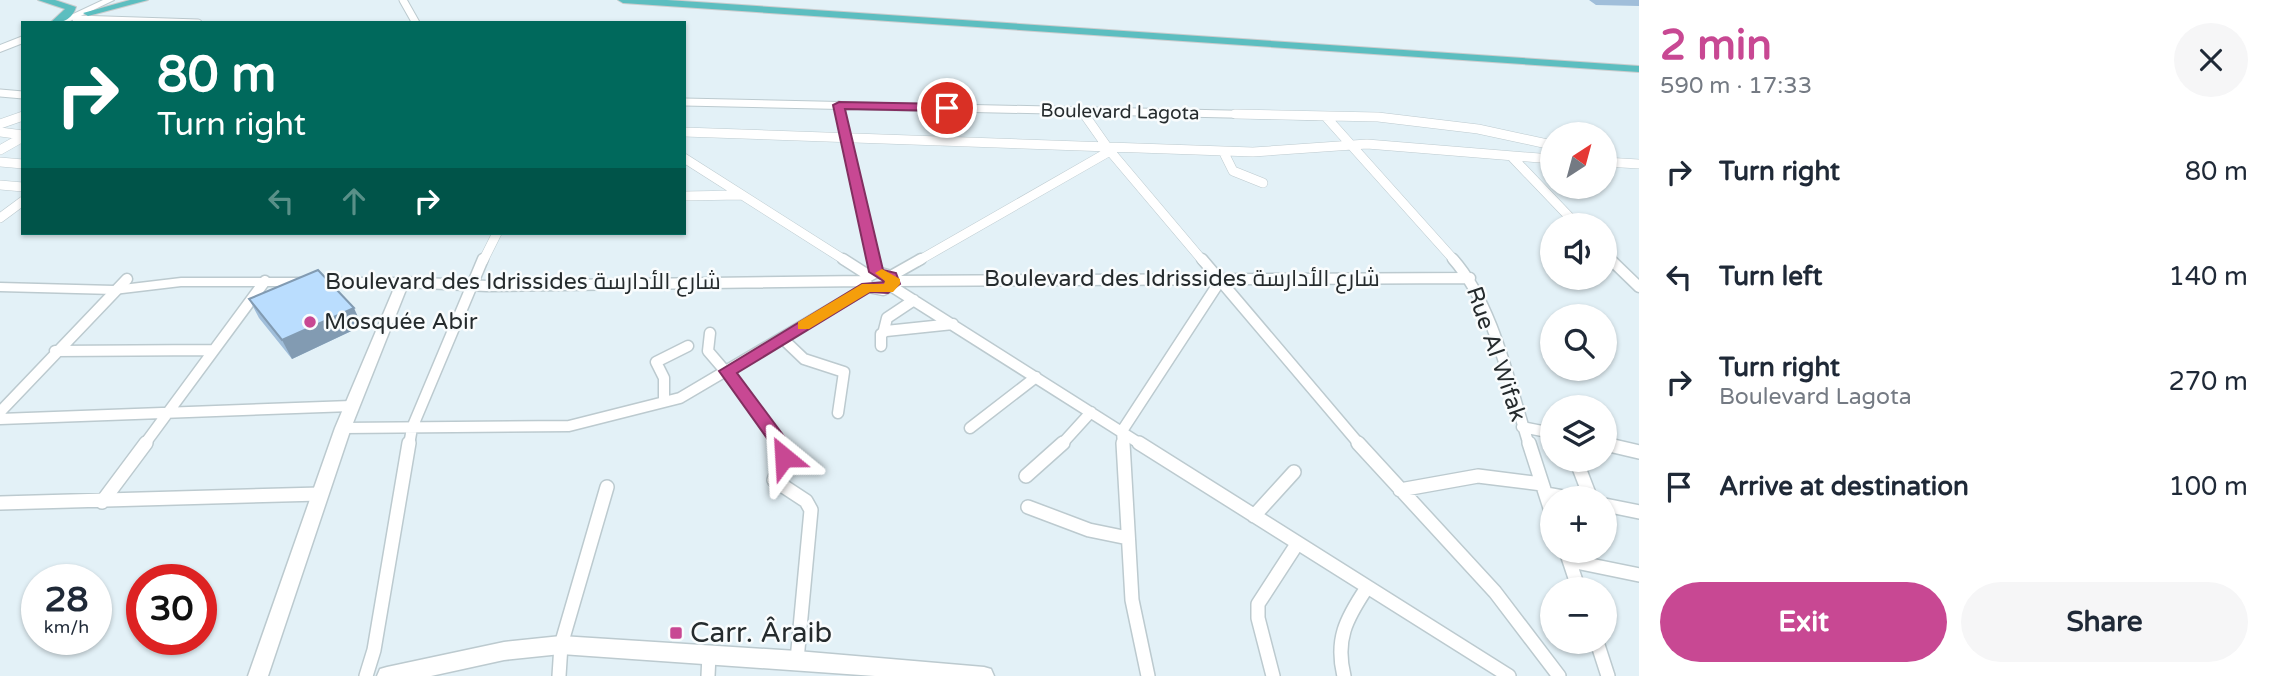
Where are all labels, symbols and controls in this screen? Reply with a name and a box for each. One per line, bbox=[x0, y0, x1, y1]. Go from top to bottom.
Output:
text: 2 min bbox=[1660, 20, 1772, 71]
button: close bbox=[2174, 23, 2248, 97]
text: 80 m bbox=[157, 46, 276, 105]
icon: right bbox=[42, 49, 133, 140]
text: 590 m · 17:33 bbox=[1660, 72, 1812, 100]
pin bbox=[917, 78, 977, 138]
icon: arrive bbox=[928, 89, 966, 127]
street label: Boulevard Lagota bbox=[1040, 100, 1200, 124]
text: Turn right bbox=[157, 106, 306, 144]
north arrow bbox=[1540, 122, 1617, 200]
map controls bbox=[1540, 122, 1617, 654]
icon: right bbox=[1660, 153, 1698, 191]
text: Turn right bbox=[1719, 156, 1840, 187]
text: 80 m bbox=[2185, 156, 2248, 187]
icon: left bbox=[262, 182, 300, 220]
icon: ahead bbox=[335, 182, 373, 220]
icon: right bbox=[408, 182, 446, 220]
button: sound bbox=[1540, 213, 1617, 290]
icon: left bbox=[1660, 258, 1698, 296]
text: Turn left bbox=[1719, 261, 1822, 292]
text: 140 m bbox=[2168, 261, 2248, 292]
street label: Boulevard des Idrissides شارع الأدارسة bbox=[984, 265, 1380, 294]
street label: Boulevard des Idrissides شارع الأدارسة bbox=[325, 268, 721, 297]
street label: Rue Al Wifak bbox=[1460, 283, 1532, 425]
button: search bbox=[1540, 304, 1617, 381]
place label: Mosquée Abir bbox=[324, 308, 478, 336]
marker: Mosquée Abir bbox=[302, 314, 318, 330]
text: Turn right bbox=[1719, 352, 1840, 383]
icon: right bbox=[1660, 363, 1698, 401]
text: 270 m bbox=[2168, 366, 2248, 397]
text: Boulevard Lagota bbox=[1719, 383, 1912, 411]
button: layers bbox=[1540, 395, 1617, 472]
position arrow bbox=[747, 420, 821, 494]
icon: arrive bbox=[1660, 468, 1698, 506]
text: Arrive at destination bbox=[1719, 471, 1969, 502]
text: 100 m bbox=[2168, 471, 2248, 502]
button: + bbox=[1540, 486, 1617, 563]
speed limit sign: 30 bbox=[126, 564, 217, 655]
button: − bbox=[1540, 577, 1617, 654]
text: 28 bbox=[45, 579, 88, 621]
button: Exit bbox=[1660, 582, 1947, 662]
button: Share bbox=[1961, 582, 2248, 662]
text: km/h bbox=[44, 616, 89, 638]
place label: Carr. Âraib bbox=[690, 616, 832, 650]
marker: Carr. Âraib bbox=[668, 625, 684, 641]

